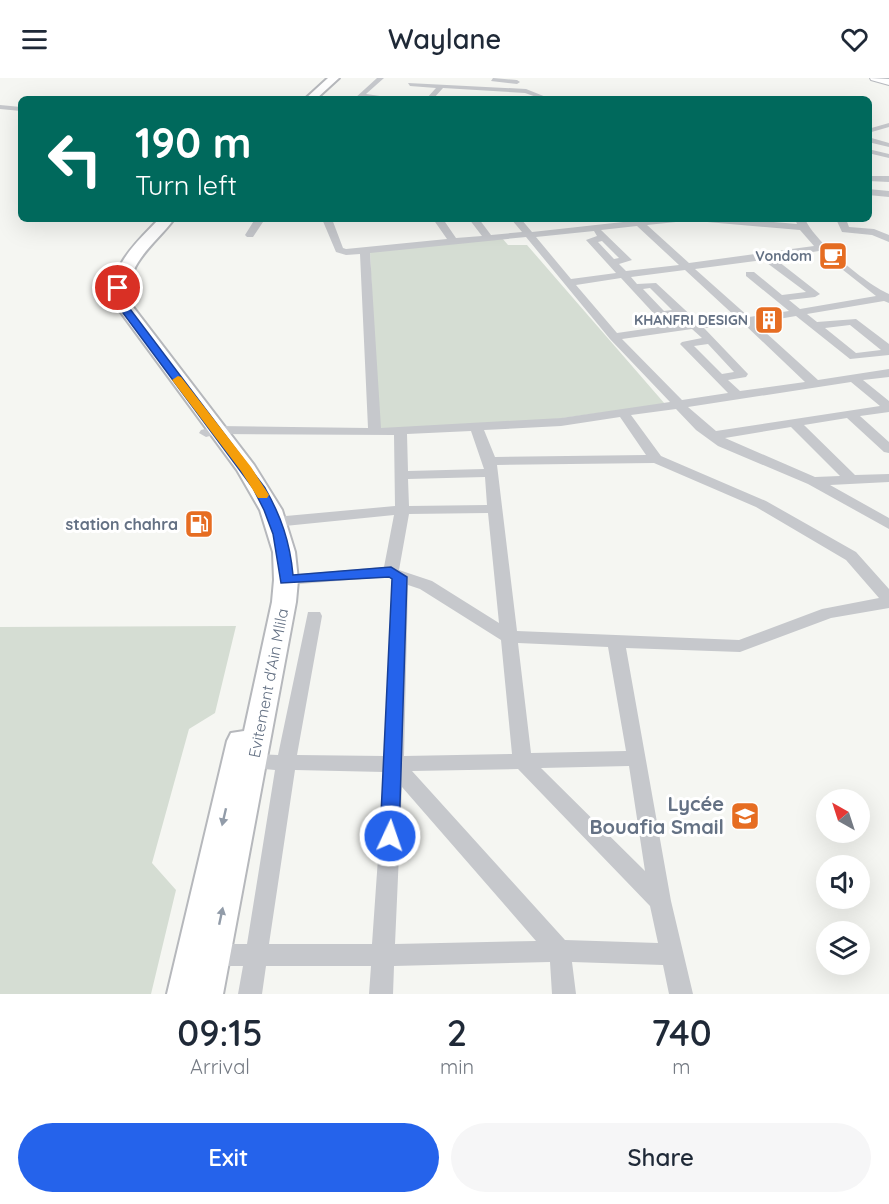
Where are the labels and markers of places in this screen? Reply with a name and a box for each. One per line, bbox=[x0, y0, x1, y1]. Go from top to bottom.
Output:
cafe icon: Vondom bbox=[817, 240, 849, 272]
place label: Vondom bbox=[755, 247, 812, 265]
pin bbox=[92, 262, 143, 313]
building icon: KHANFRI DESIGN bbox=[753, 304, 785, 336]
place label: KHANFRI DESIGN bbox=[634, 311, 748, 329]
fuel station icon: station chahra bbox=[183, 508, 215, 540]
place label: station chahra bbox=[65, 514, 178, 534]
place label: Lycée Bouafia Smail bbox=[589, 791, 724, 839]
school or university icon: Lycée Bouafia Smail bbox=[729, 800, 761, 832]

